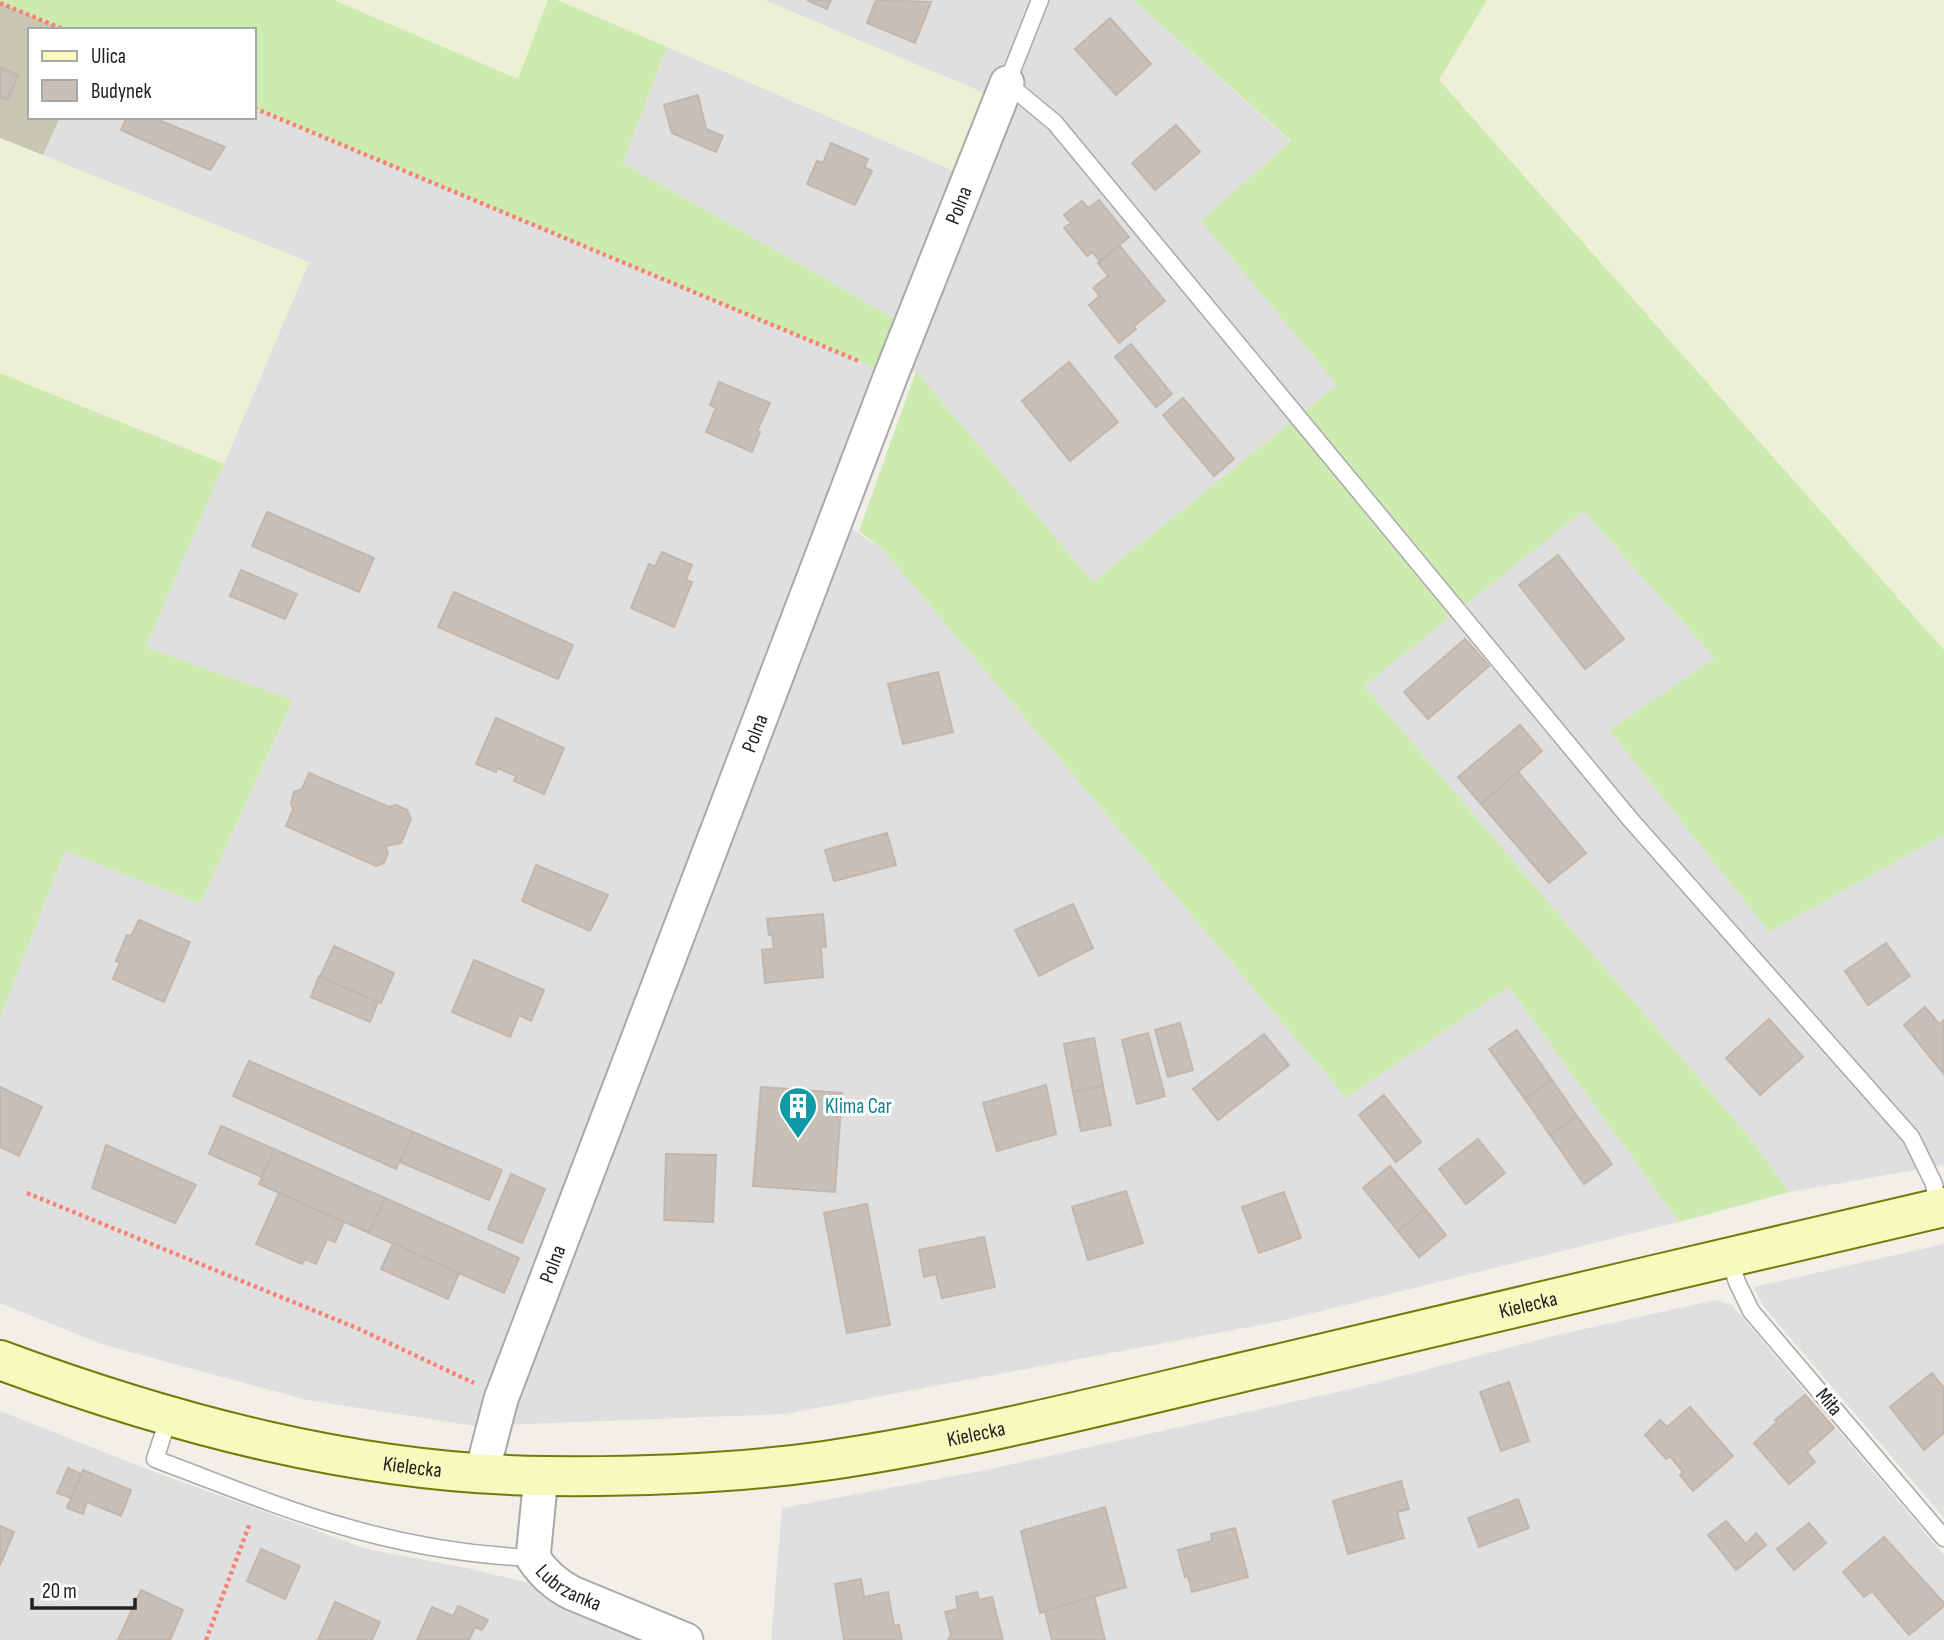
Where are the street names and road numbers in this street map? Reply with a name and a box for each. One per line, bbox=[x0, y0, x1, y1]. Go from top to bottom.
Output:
street label: Polna bbox=[940, 183, 977, 228]
street label: Polna bbox=[736, 711, 773, 756]
street label: Polna bbox=[534, 1241, 571, 1286]
street label: Kielecka bbox=[1497, 1286, 1560, 1324]
street label: Miła bbox=[1810, 1383, 1848, 1421]
street label: Kielecka bbox=[945, 1415, 1007, 1452]
street label: Kielecka bbox=[382, 1451, 443, 1483]
street label: Lubrzanka bbox=[531, 1559, 605, 1616]

